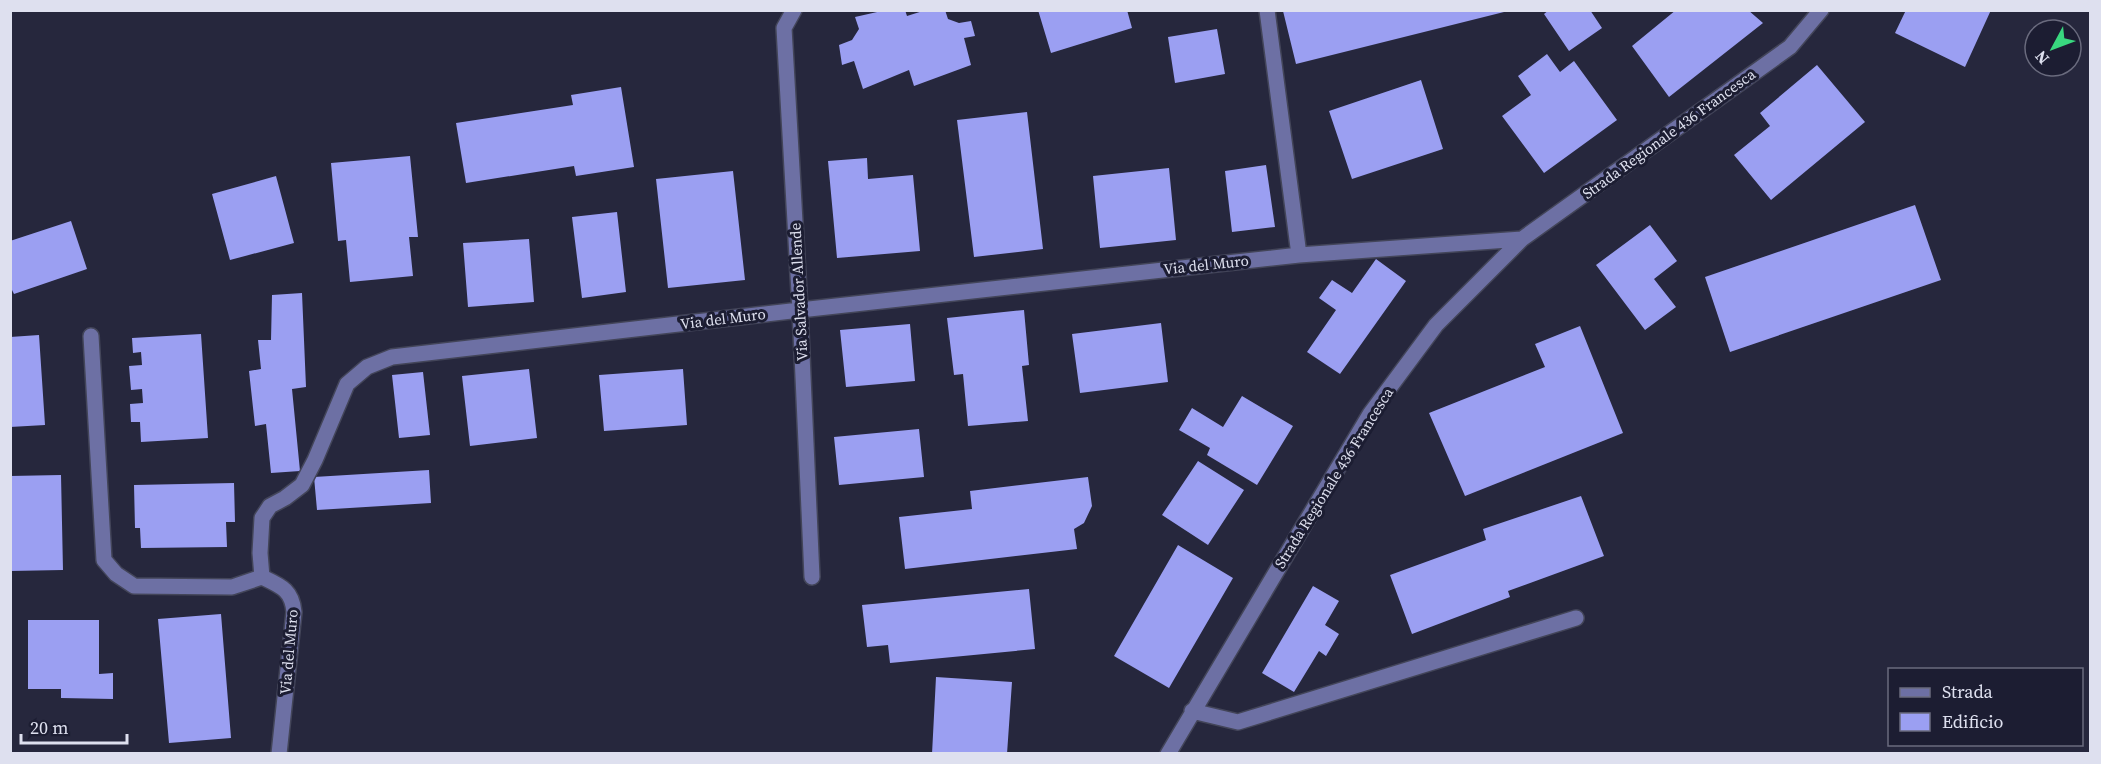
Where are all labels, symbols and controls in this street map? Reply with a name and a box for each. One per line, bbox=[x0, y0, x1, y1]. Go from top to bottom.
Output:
north arrow bbox=[2023, 18, 2083, 78]
text: N bbox=[2029, 46, 2054, 69]
street label: Strada Regionale 436 Francesca bbox=[1578, 63, 1760, 204]
street label: Via Salvador Allende bbox=[784, 222, 813, 362]
street label: Via del Muro bbox=[1162, 250, 1250, 279]
street label: Via del Muro bbox=[679, 303, 767, 334]
street label: Strada Regionale 436 Francesca bbox=[1269, 383, 1398, 572]
street label: Via del Muro bbox=[274, 608, 303, 696]
legend bbox=[1888, 668, 2083, 746]
text: Strada bbox=[1942, 679, 1993, 704]
scale bar bbox=[21, 707, 128, 745]
text: Edificio bbox=[1942, 709, 2003, 734]
text: 20 m bbox=[30, 715, 68, 740]

